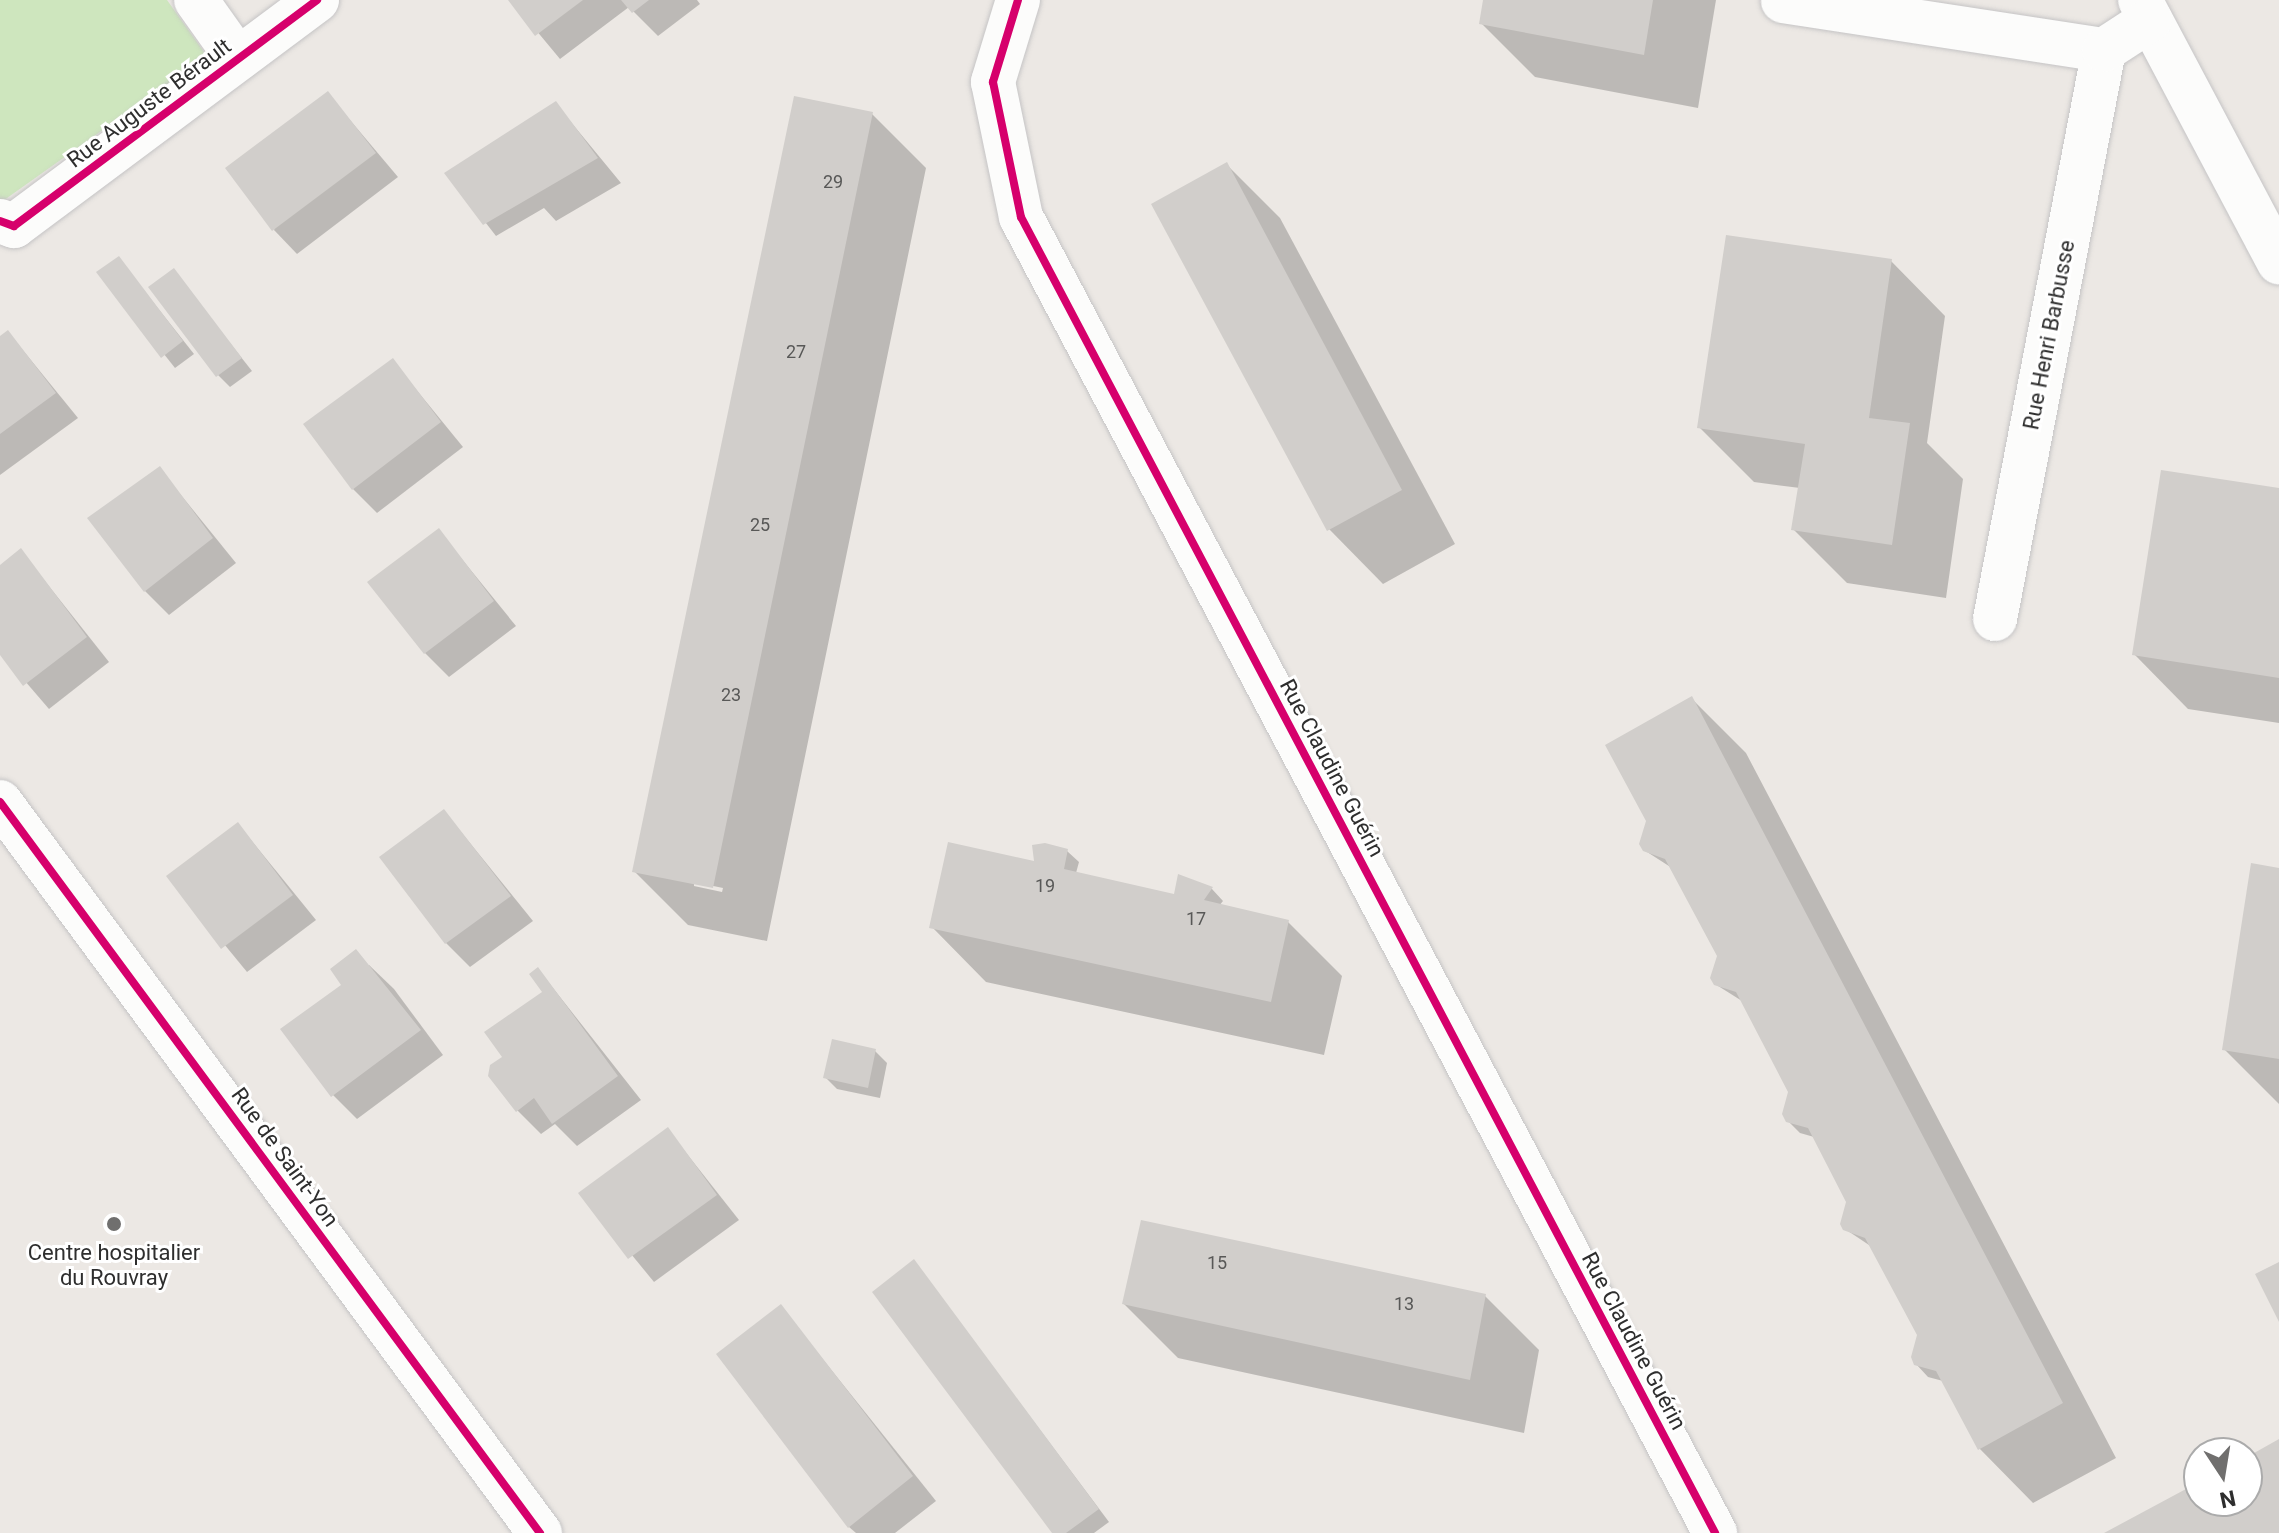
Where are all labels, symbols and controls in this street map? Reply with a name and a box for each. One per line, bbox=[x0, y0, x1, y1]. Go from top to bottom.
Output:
street label: Rue Auguste Bérault bbox=[62, 33, 236, 173]
house number: 29 bbox=[823, 171, 843, 193]
street label: Rue Henri Barbusse bbox=[2018, 238, 2080, 432]
house number: 27 bbox=[786, 341, 806, 363]
house number: 25 bbox=[750, 514, 770, 536]
street label: Rue Claudine Guérin bbox=[1274, 675, 1390, 861]
house number: 23 bbox=[721, 684, 741, 706]
house number: 19 bbox=[1035, 875, 1055, 897]
house number: 17 bbox=[1186, 908, 1206, 930]
street label: Rue de Saint-Yon bbox=[226, 1082, 344, 1232]
marker: Centre hospitalier du Rouvray bbox=[103, 1213, 125, 1235]
place label: Centre hospitalier du Rouvray bbox=[28, 1239, 200, 1290]
street label: Rue Claudine Guérin bbox=[1576, 1248, 1692, 1434]
house number: 15 bbox=[1207, 1252, 1227, 1274]
house number: 13 bbox=[1394, 1293, 1414, 1315]
north arrow bbox=[2183, 1437, 2263, 1517]
text: N bbox=[2217, 1485, 2238, 1513]

